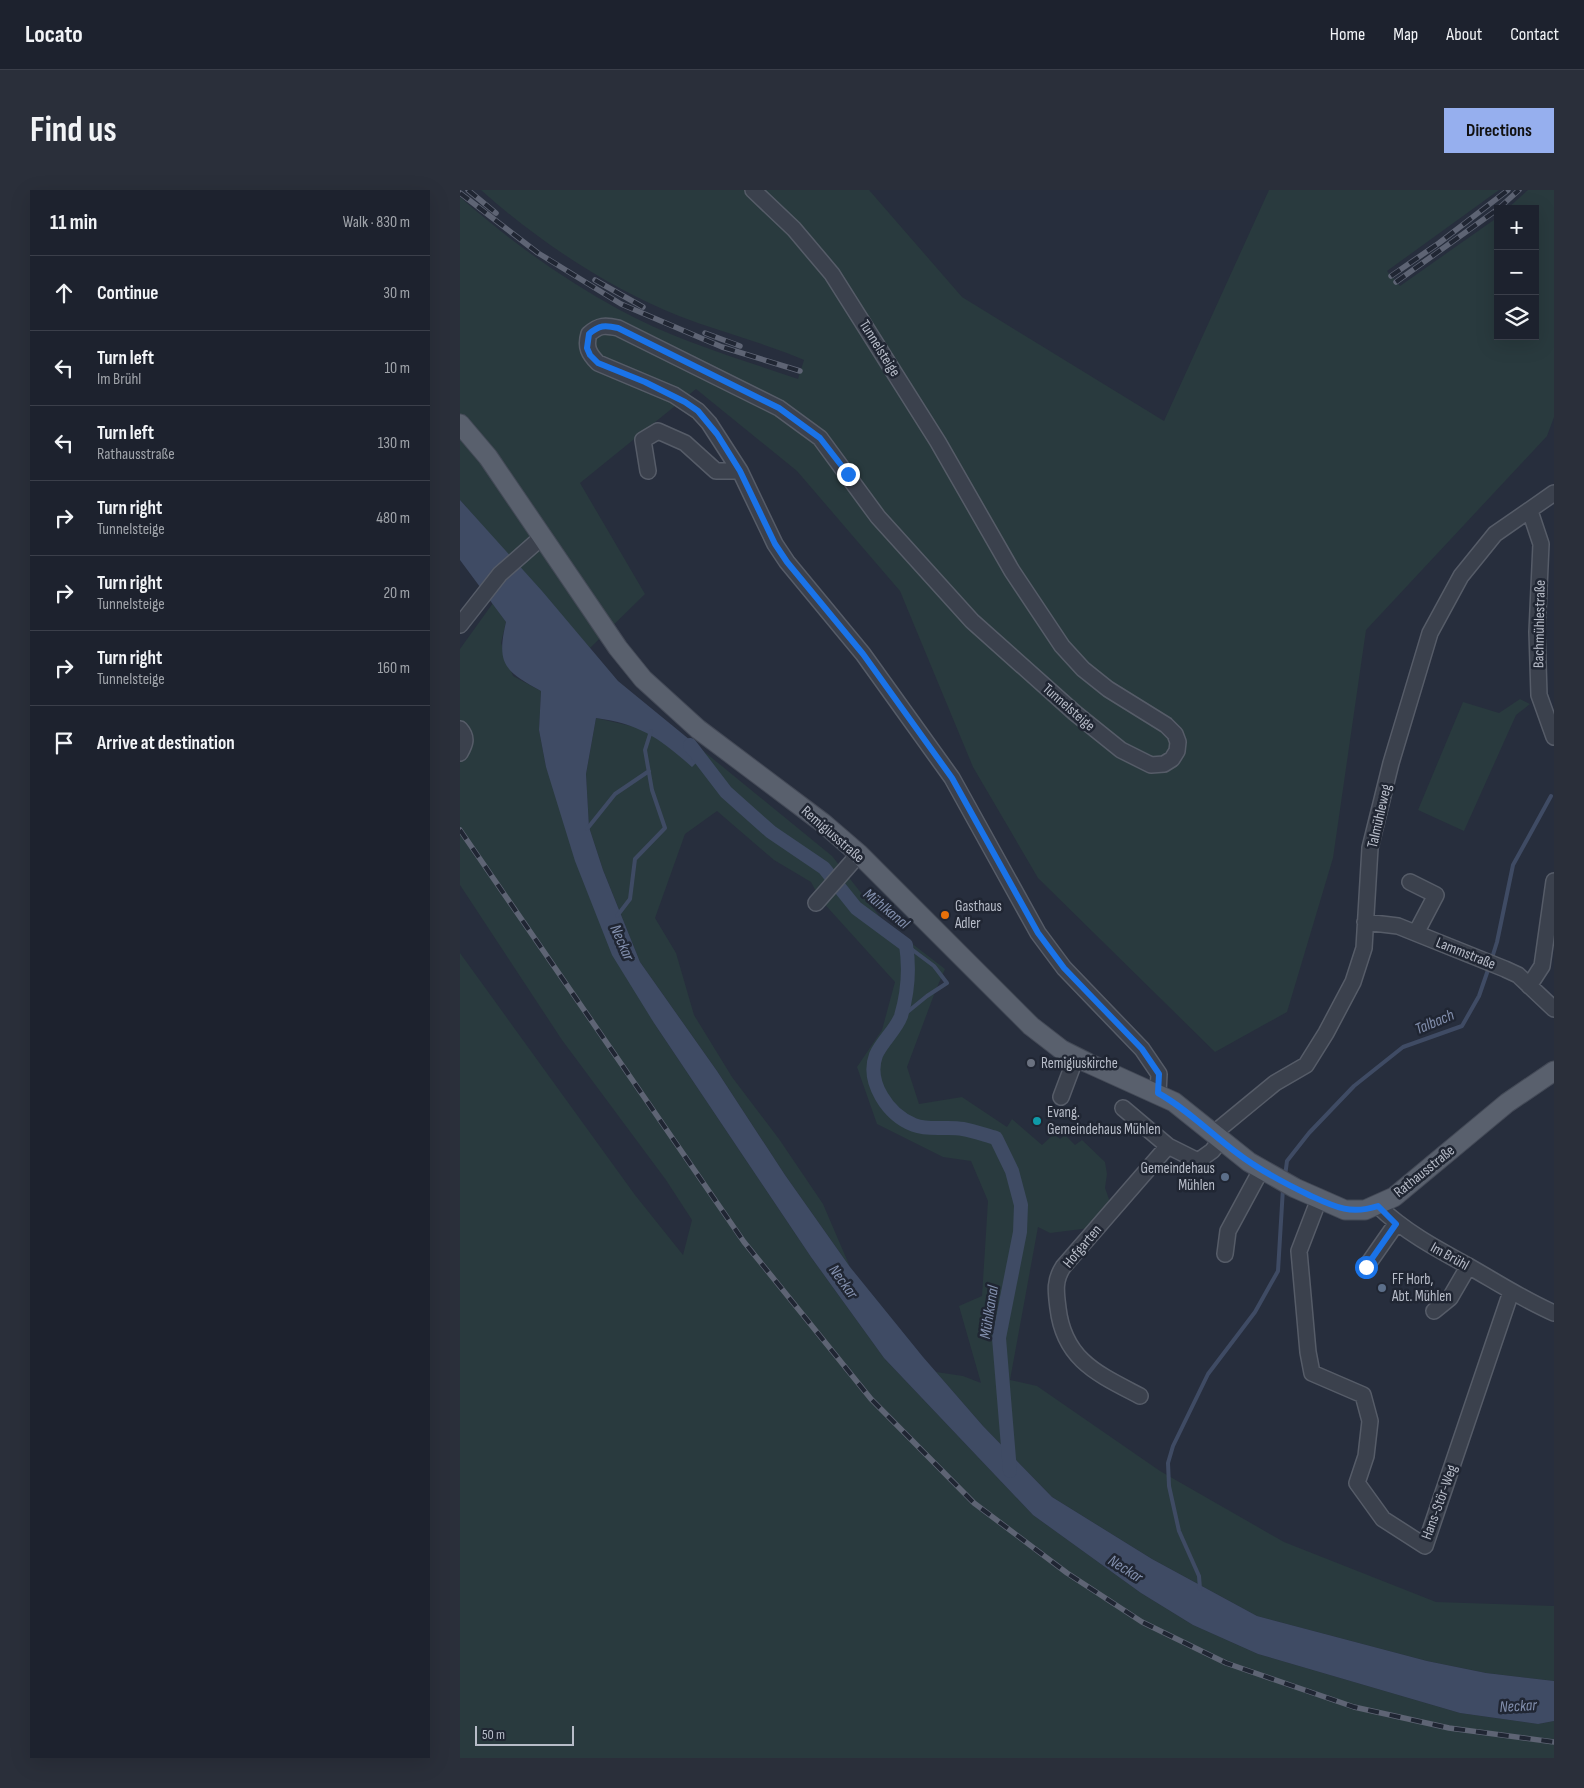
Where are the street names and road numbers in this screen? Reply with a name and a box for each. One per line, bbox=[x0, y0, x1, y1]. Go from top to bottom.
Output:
street label: Tunnelsteige bbox=[855, 316, 904, 380]
street label: Bachmühlestraße bbox=[1529, 580, 1550, 668]
street label: Tunnelsteige bbox=[1038, 679, 1099, 735]
street label: Talmühleweg bbox=[1363, 782, 1396, 850]
street label: Remigiusstraße bbox=[797, 802, 868, 867]
street label: Lammstraße bbox=[1433, 933, 1498, 974]
street label: Rathausstraße bbox=[1390, 1141, 1459, 1202]
street label: Hofgarten bbox=[1059, 1221, 1106, 1272]
street label: Im Brühl bbox=[1427, 1238, 1473, 1275]
street label: Hans-Stör-Weg bbox=[1417, 1462, 1462, 1542]

